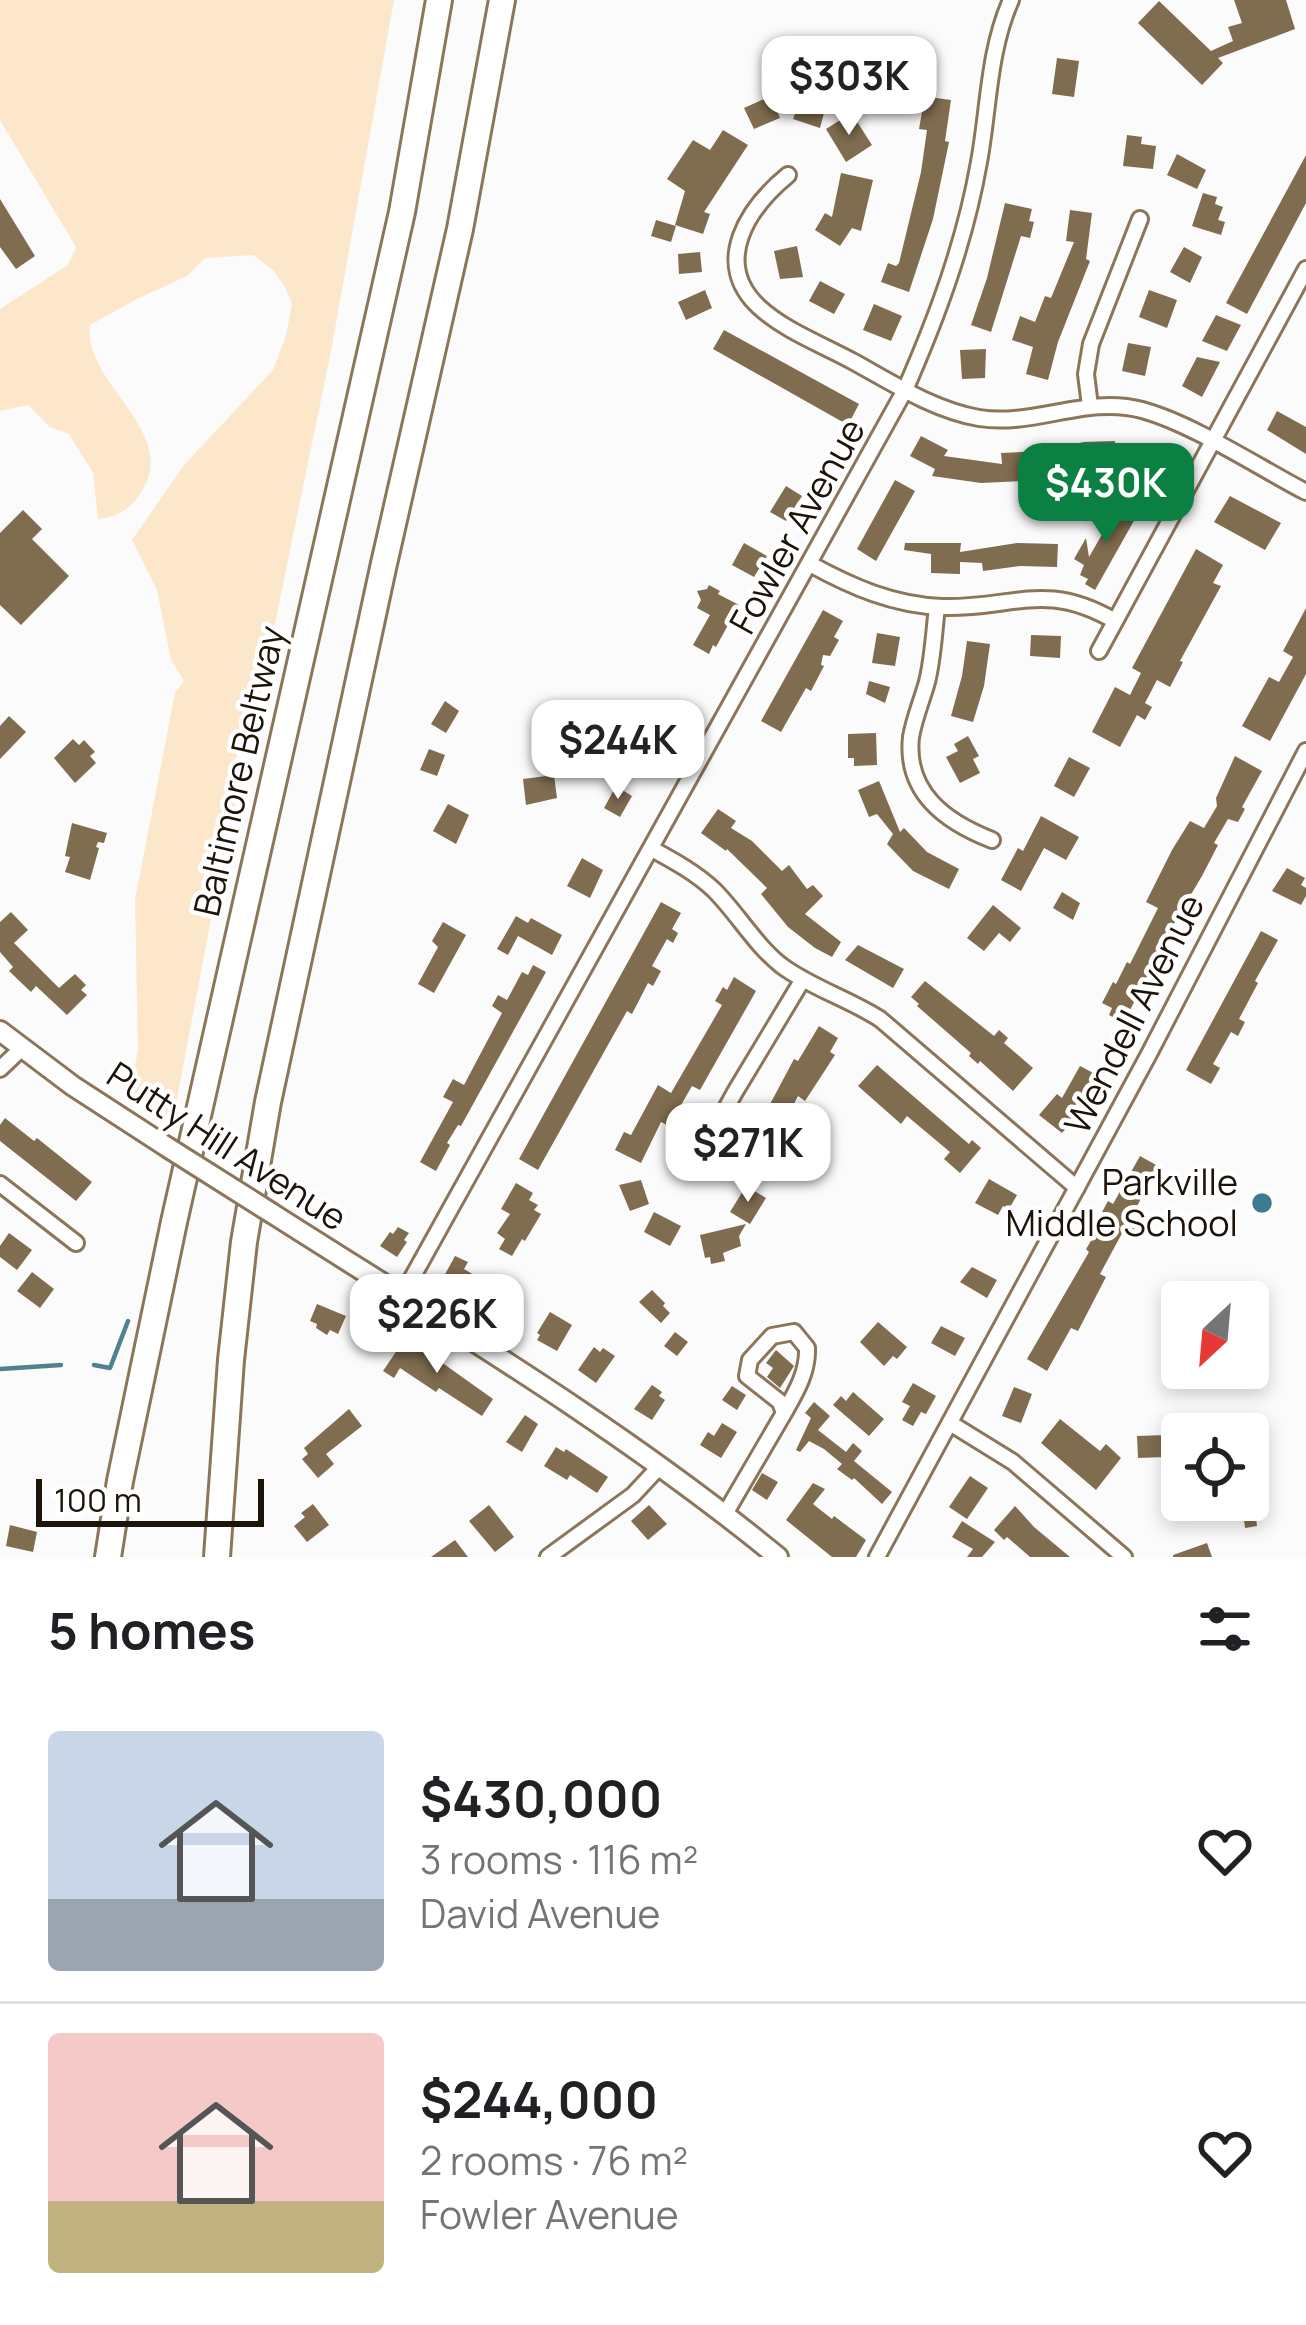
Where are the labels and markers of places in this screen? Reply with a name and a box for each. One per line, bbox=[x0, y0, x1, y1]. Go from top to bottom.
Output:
pin: $303K bbox=[765, 36, 933, 138]
pin: $430K bbox=[1022, 443, 1190, 545]
pin: $244K bbox=[534, 700, 702, 802]
pin: $271K bbox=[664, 1103, 832, 1205]
place label: Parkville Middle School bbox=[1006, 1157, 1238, 1247]
marker: Parkville Middle School bbox=[1249, 1190, 1275, 1216]
pin: $226K bbox=[353, 1274, 521, 1376]

